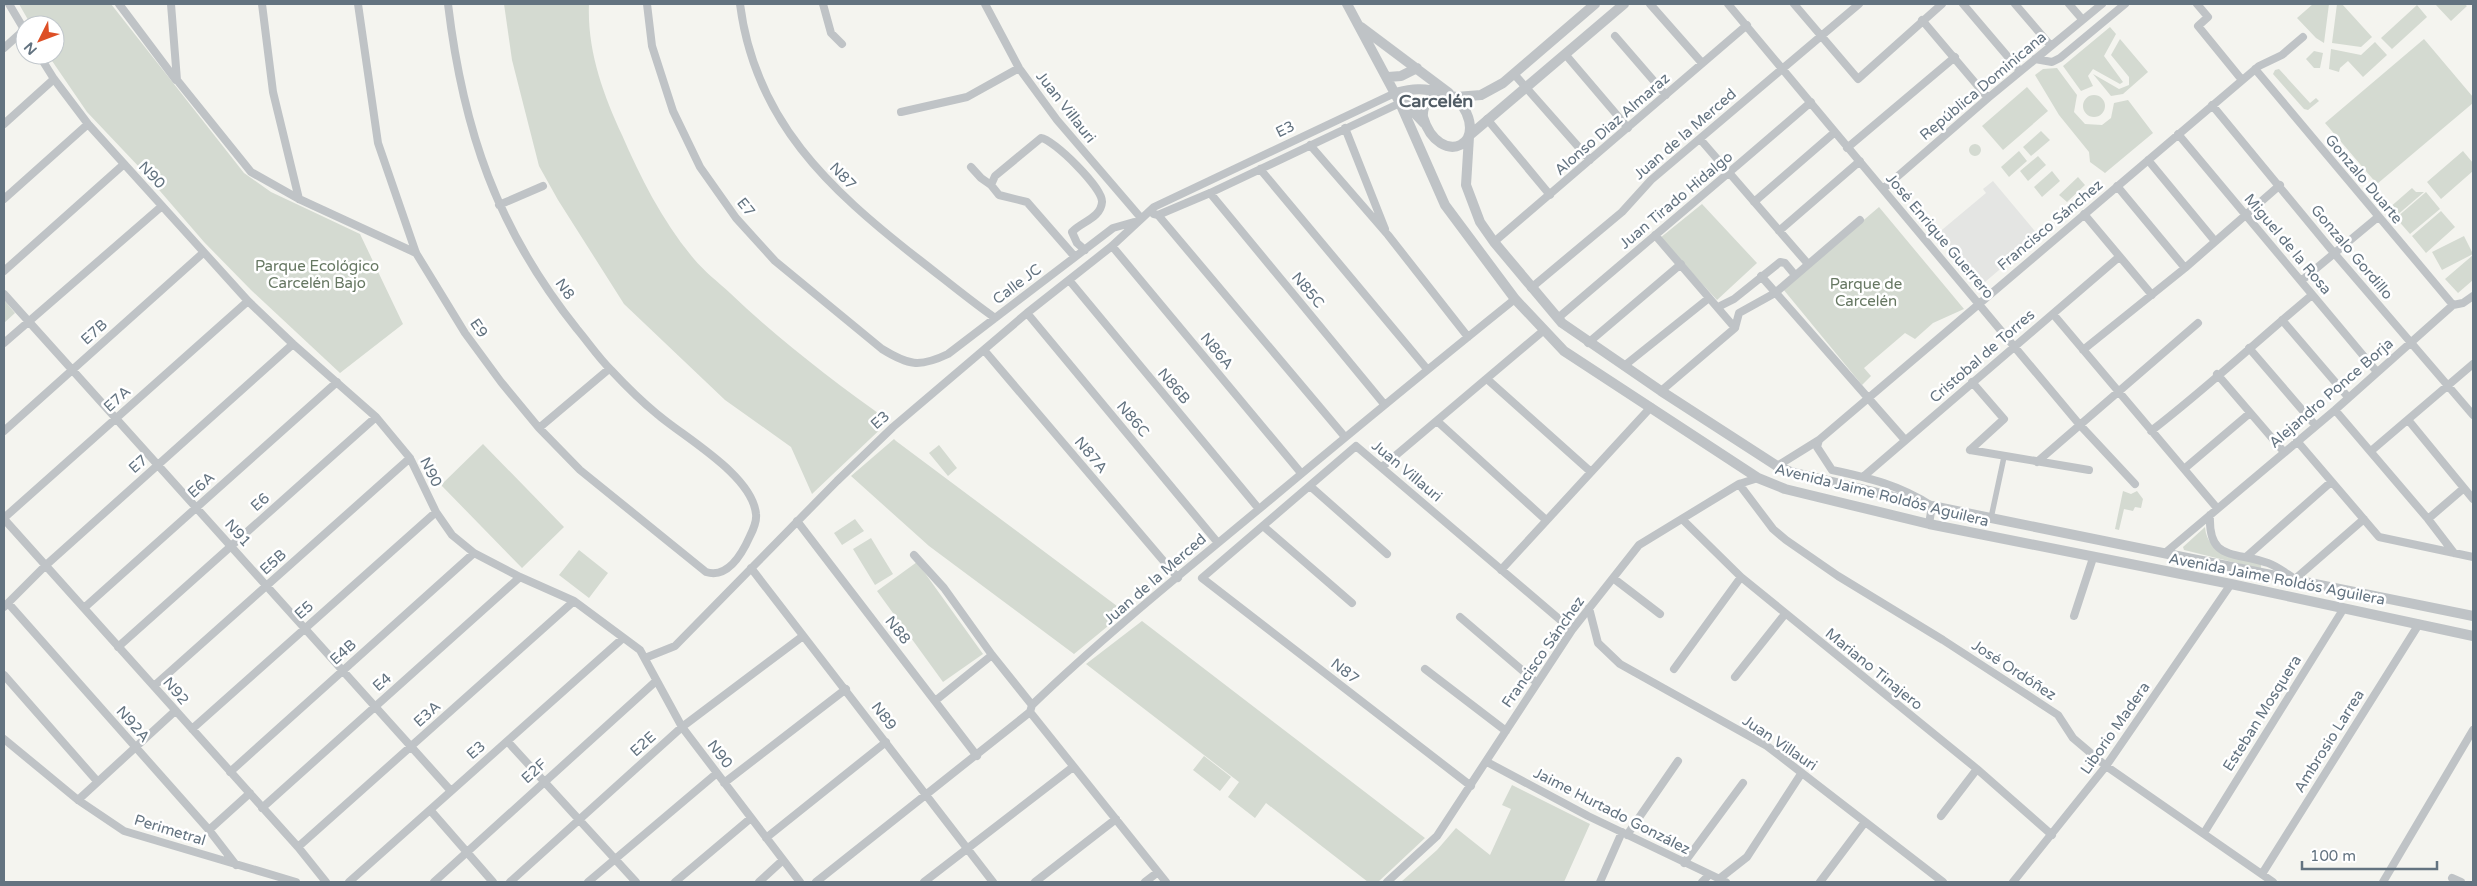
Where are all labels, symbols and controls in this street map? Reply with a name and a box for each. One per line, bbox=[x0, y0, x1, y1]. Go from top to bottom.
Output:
north arrow bbox=[15, 15, 65, 65]
street label: República Dominicana bbox=[1916, 28, 2050, 144]
text: N bbox=[21, 38, 41, 58]
street label: Juan Villauri bbox=[1032, 68, 1100, 146]
street label: Alonso Diaz Almaraz bbox=[1551, 69, 1673, 179]
street label: Juan de la Merced bbox=[1630, 85, 1740, 183]
district label: Carcelén bbox=[1399, 90, 1473, 112]
street label: E3 bbox=[1273, 117, 1297, 141]
street label: Gonzalo Duarte bbox=[2321, 131, 2407, 227]
street label: Juan Tirado Hidalgo bbox=[1616, 147, 1736, 253]
street label: N90 bbox=[135, 158, 169, 192]
street label: N87 bbox=[826, 159, 860, 193]
street label: José Enrique Guerrero bbox=[1882, 170, 1998, 302]
street label: Francisco Sánchez bbox=[1994, 176, 2106, 274]
street label: Miguel de la Rosa bbox=[2241, 190, 2335, 298]
street label: E7 bbox=[733, 194, 759, 220]
street label: Gonzalo Gordillo bbox=[2307, 201, 2397, 303]
park label: Parque Ecológico Carcelén Bajo bbox=[255, 257, 379, 292]
street label: Calle JC bbox=[989, 260, 1045, 308]
street label: N85C bbox=[1288, 268, 1328, 312]
street label: N8 bbox=[551, 275, 579, 303]
park label: Parque de Carcelén bbox=[1830, 275, 1902, 310]
street label: Cristobal de Torres bbox=[1926, 305, 2038, 407]
street label: E7B bbox=[77, 315, 111, 349]
street label: E9 bbox=[466, 315, 492, 341]
street label: N86A bbox=[1197, 329, 1237, 373]
street label: Alejandro Ponce Borja bbox=[2265, 334, 2397, 452]
street label: N86B bbox=[1154, 364, 1194, 408]
street label: E7A bbox=[100, 382, 134, 416]
street label: N86C bbox=[1113, 397, 1153, 441]
street label: E3 bbox=[867, 407, 893, 433]
street label: N87A bbox=[1071, 433, 1111, 477]
street label: Juan Villauri bbox=[1368, 436, 1446, 506]
street label: E7 bbox=[125, 451, 151, 477]
street label: N90 bbox=[416, 454, 446, 490]
street label: Avenida Jaime Roldós Aguilera bbox=[1773, 460, 1991, 530]
street label: E6A bbox=[184, 468, 218, 502]
street label: E6 bbox=[247, 489, 273, 515]
street label: N91 bbox=[221, 515, 255, 551]
street label: Juan de la Merced bbox=[1100, 530, 1210, 628]
street label: E5B bbox=[256, 545, 290, 579]
street label: Avenida Jaime Roldós Aguilera bbox=[2167, 549, 2387, 609]
street label: Francisco Sánchez bbox=[1498, 593, 1588, 711]
street label: E5 bbox=[291, 597, 317, 623]
street label: N88 bbox=[881, 612, 915, 648]
street label: Mariano Tinajero bbox=[1822, 624, 1926, 714]
street label: E4B bbox=[326, 635, 360, 669]
street label: José Ordóñez bbox=[1968, 636, 2060, 704]
street label: Esteban Mosquera bbox=[2219, 652, 2305, 774]
street label: N87 bbox=[1327, 654, 1363, 688]
street label: E4 bbox=[369, 669, 395, 695]
street label: N92 bbox=[159, 673, 193, 709]
street label: Liborio Madera bbox=[2077, 678, 2153, 778]
street label: Ambrosio Larrea bbox=[2290, 686, 2368, 796]
street label: E3A bbox=[410, 697, 444, 731]
street label: N89 bbox=[868, 698, 900, 734]
street label: N92A bbox=[112, 702, 154, 746]
street label: Juan Villauri bbox=[1739, 711, 1821, 775]
street label: E2E bbox=[626, 728, 660, 760]
street label: N90 bbox=[704, 736, 736, 772]
street label: E3 bbox=[463, 737, 489, 763]
street label: E2F bbox=[518, 755, 550, 787]
street label: Jaime Hurtado González bbox=[1531, 764, 1693, 858]
street label: Perimetral bbox=[132, 811, 208, 849]
scale bar bbox=[2302, 838, 2437, 870]
text: 100 m bbox=[2310, 847, 2356, 865]

